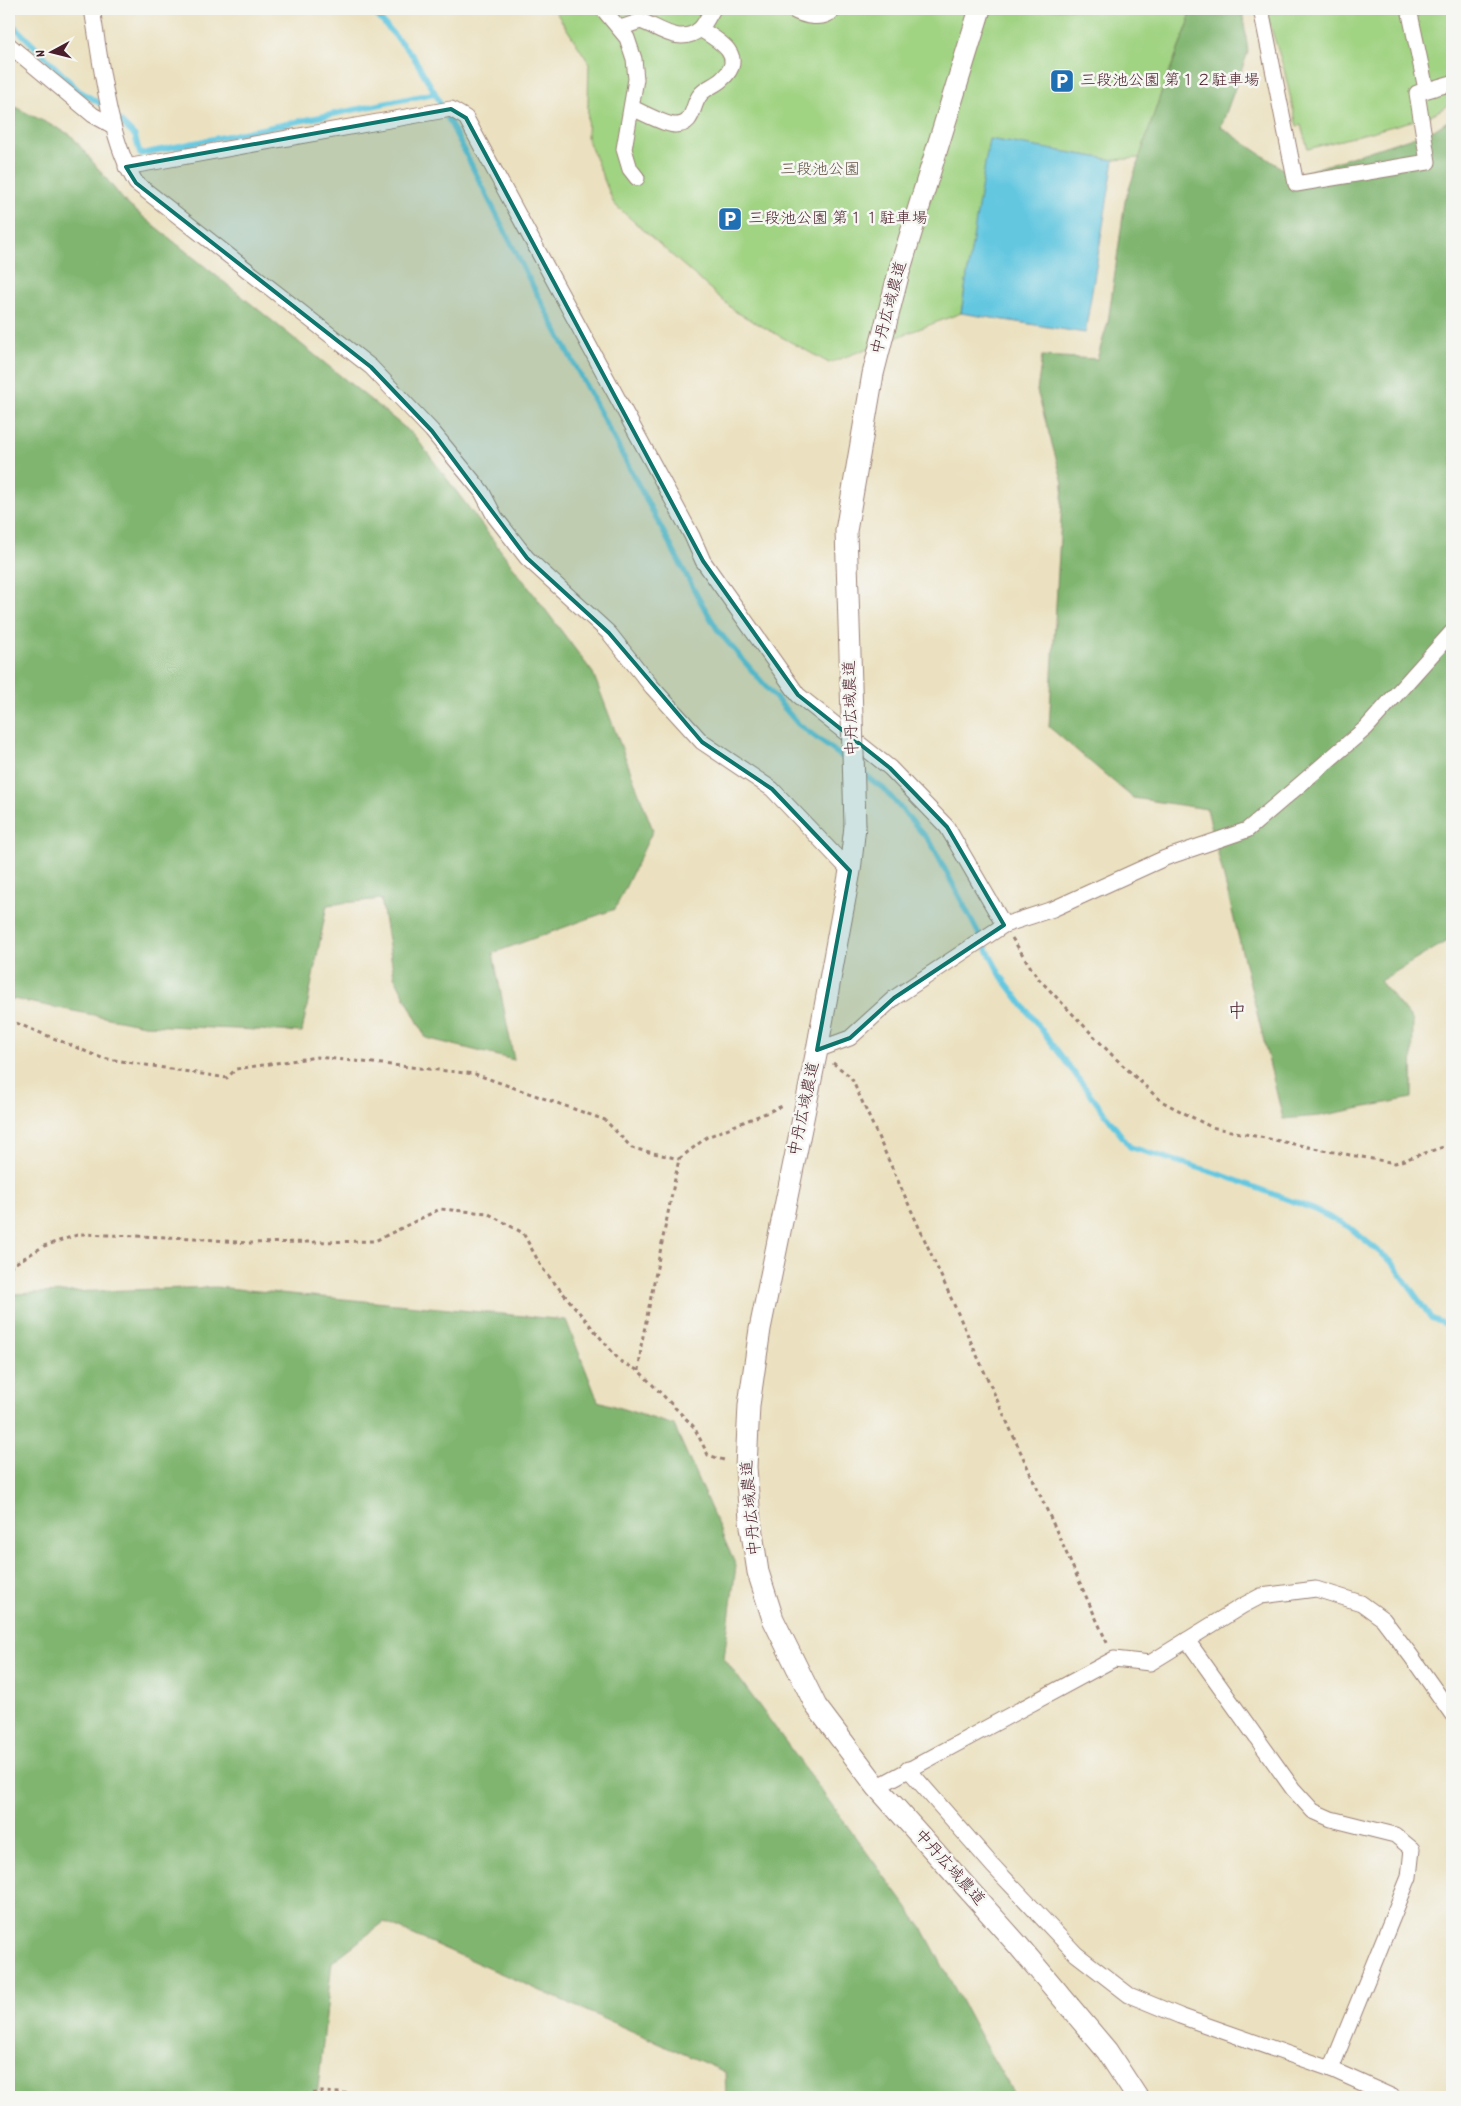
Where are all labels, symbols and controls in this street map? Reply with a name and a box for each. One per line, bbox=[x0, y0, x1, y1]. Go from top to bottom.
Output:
north arrow bbox=[28, 28, 78, 78]
text: N bbox=[31, 49, 51, 58]
parking icon: 三段池公園 第１２駐車場 bbox=[1049, 68, 1075, 94]
place label: 三段池公園 第１２駐車場 bbox=[1080, 70, 1260, 93]
park label: 三段池公園 bbox=[780, 159, 860, 182]
parking icon: 三段池公園 第１１駐車場 bbox=[717, 206, 743, 232]
place label: 三段池公園 第１１駐車場 bbox=[748, 208, 928, 231]
street label: 中丹広域農道 bbox=[866, 259, 914, 357]
street label: 中丹広域農道 bbox=[839, 660, 865, 756]
district label: 中 bbox=[1227, 1000, 1247, 1027]
street label: 中丹広域農道 bbox=[784, 1060, 826, 1158]
street label: 中丹広域農道 bbox=[736, 1459, 768, 1557]
street label: 中丹広域農道 bbox=[908, 1825, 990, 1911]

